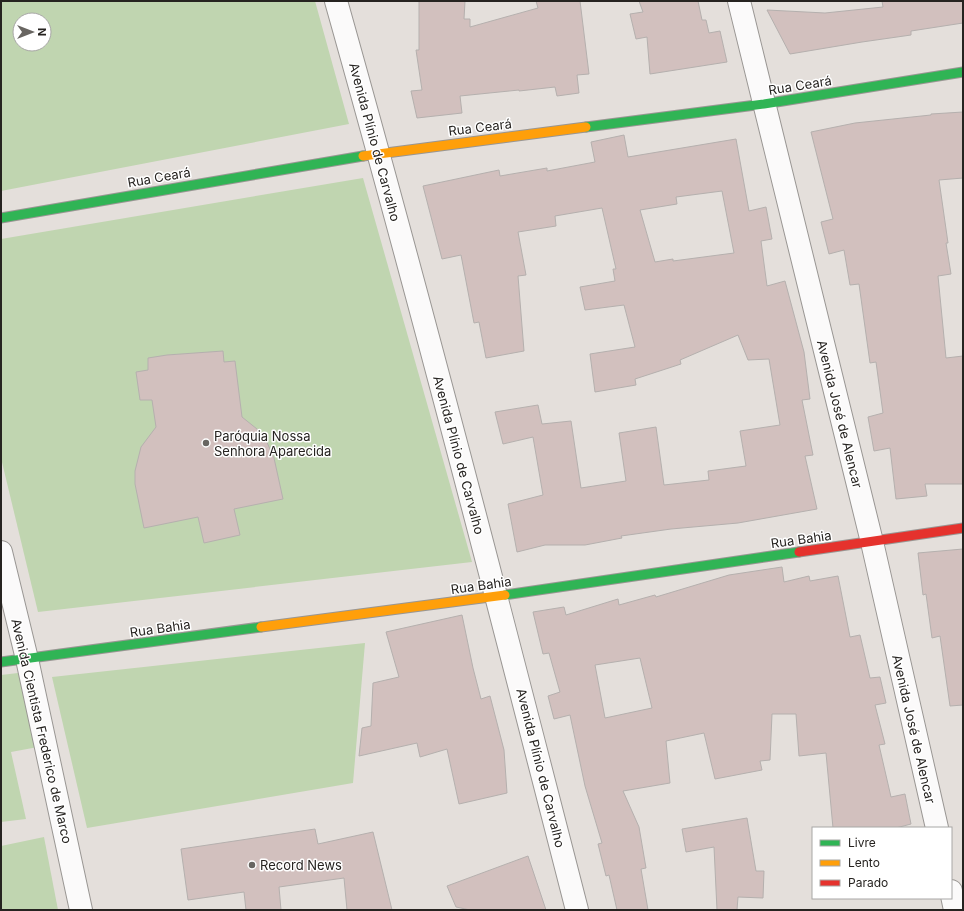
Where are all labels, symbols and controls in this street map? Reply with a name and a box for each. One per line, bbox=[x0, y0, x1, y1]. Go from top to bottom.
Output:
north arrow bbox=[12, 12, 52, 52]
text: N bbox=[35, 28, 49, 36]
street label: Avenida Plínio de Carvalho bbox=[346, 61, 404, 223]
street label: Rua Ceará bbox=[767, 72, 833, 98]
street label: Rua Ceará bbox=[447, 115, 513, 139]
street label: Rua Ceará bbox=[126, 164, 192, 190]
street label: Avenida José de Alencar bbox=[814, 338, 866, 490]
street label: Avenida Plínio de Carvalho bbox=[430, 374, 488, 536]
place label: Paróquia Nossa Senhora Aparecida bbox=[214, 428, 331, 459]
marker: Paróquia Nossa Senhora Aparecida bbox=[201, 438, 211, 448]
street label: Rua Bahia bbox=[770, 527, 832, 551]
street label: Rua Bahia bbox=[450, 573, 512, 597]
street label: Rua Bahia bbox=[129, 616, 191, 640]
street label: Avenida Cientista Frederico de Marco bbox=[8, 617, 76, 845]
street label: Avenida José de Alencar bbox=[889, 653, 939, 805]
street label: Avenida Plínio de Carvalho bbox=[513, 687, 569, 850]
legend bbox=[812, 827, 952, 899]
text: Livre bbox=[848, 835, 876, 850]
text: Lento bbox=[848, 855, 880, 870]
place label: Record News bbox=[260, 857, 342, 873]
marker: Record News bbox=[247, 860, 257, 870]
text: Parado bbox=[848, 875, 888, 890]

